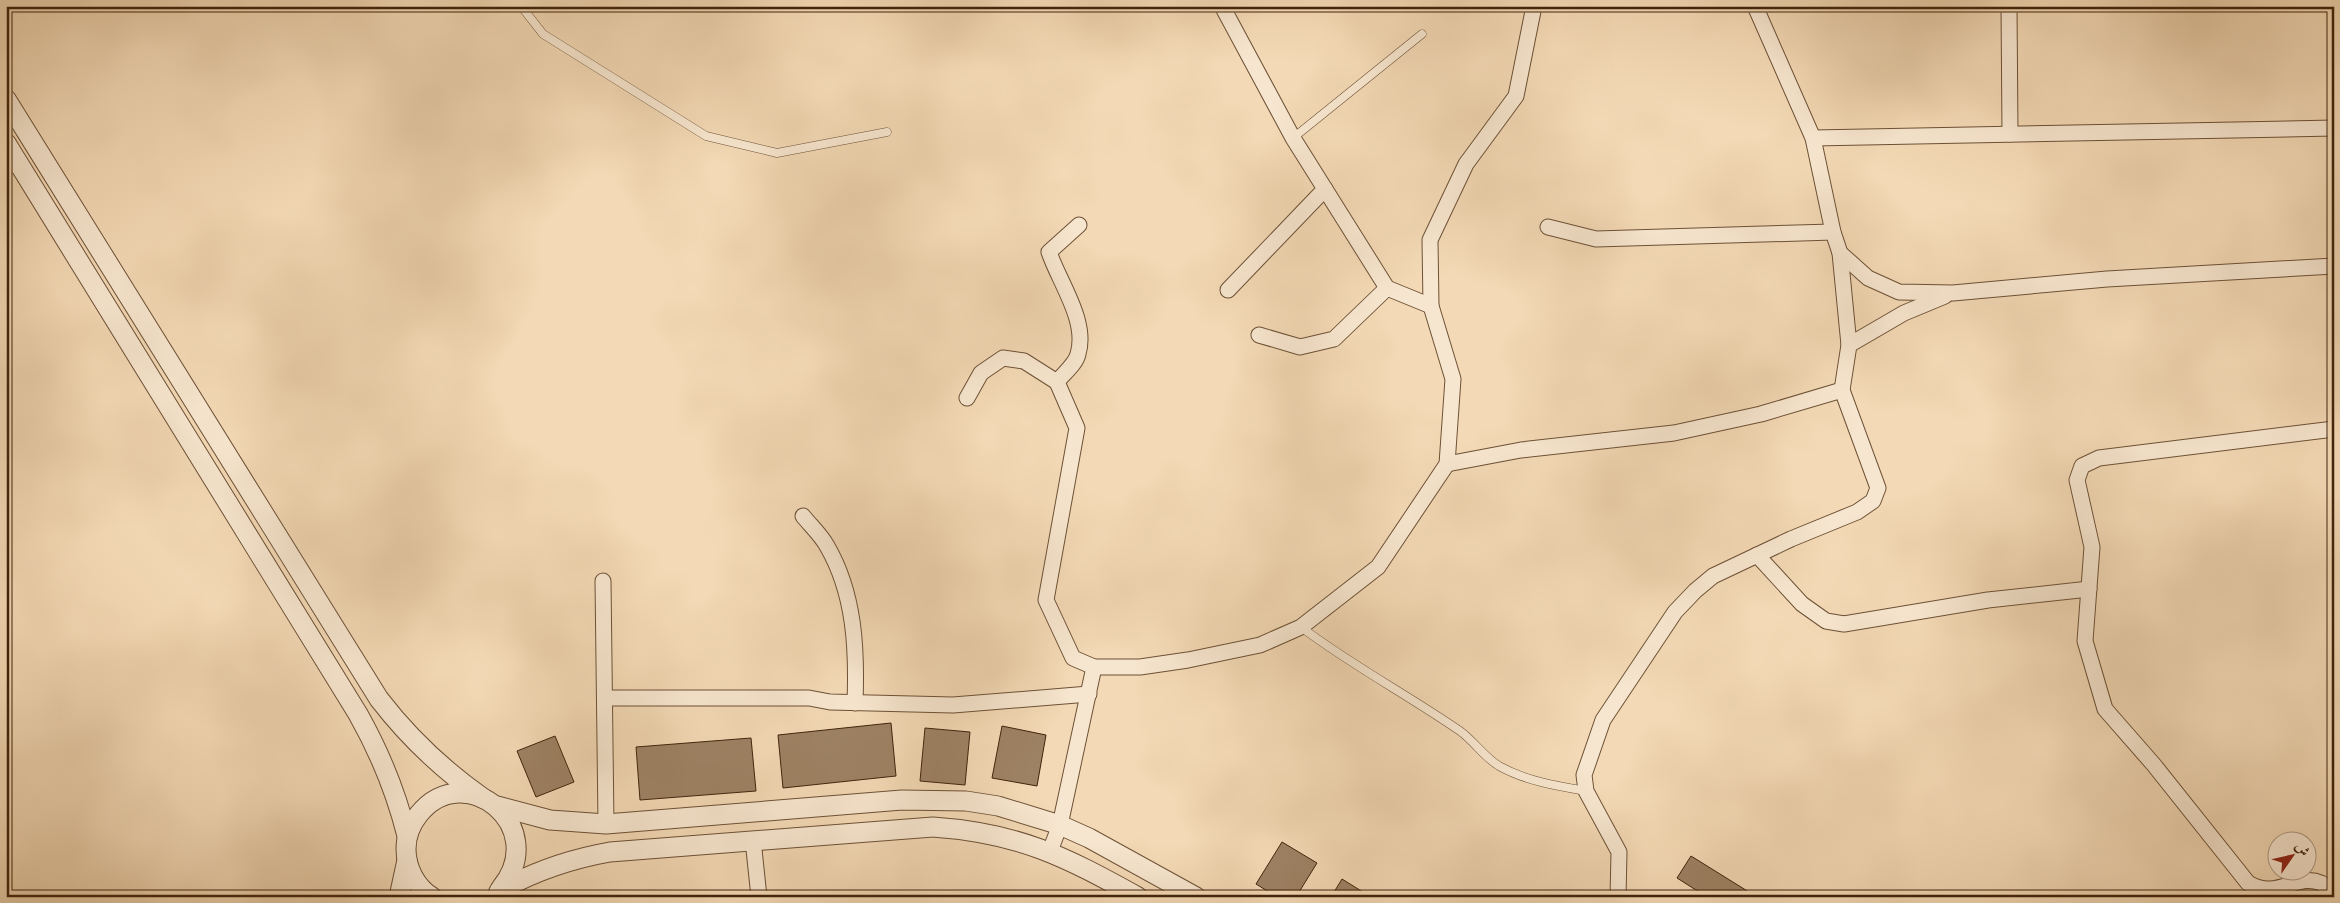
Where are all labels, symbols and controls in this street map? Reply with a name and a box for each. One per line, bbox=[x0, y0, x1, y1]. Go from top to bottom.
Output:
north arrow bbox=[2268, 830, 2318, 880]
text: ش bbox=[2291, 837, 2315, 860]

